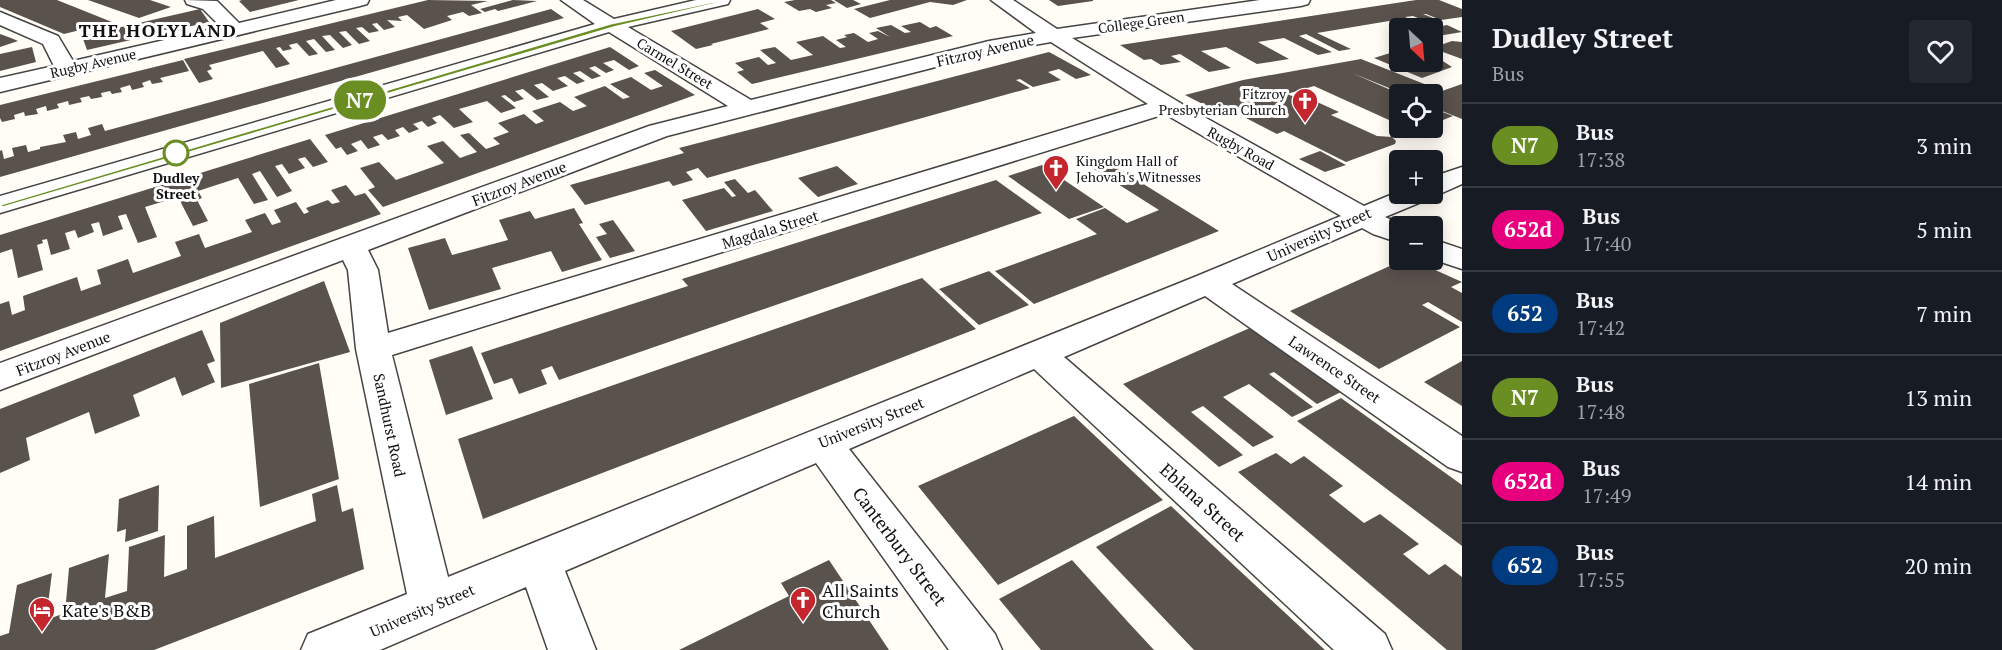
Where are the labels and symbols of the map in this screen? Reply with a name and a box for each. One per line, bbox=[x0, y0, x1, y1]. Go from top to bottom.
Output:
street label: College Green bbox=[1097, 6, 1186, 37]
district label: THE HOLYLAND bbox=[79, 18, 237, 42]
north arrow bbox=[1389, 18, 1443, 72]
street label: Fitzroy Avenue bbox=[934, 29, 1036, 71]
street label: Carmel Street bbox=[633, 33, 717, 94]
street label: Rugby Avenue bbox=[48, 44, 138, 82]
line badge: N7 bbox=[333, 80, 387, 120]
place label: Fitzroy Presbyterian Church bbox=[1159, 84, 1287, 119]
church icon: Fitzroy Presbyterian Church bbox=[1290, 86, 1320, 124]
street label: Rugby Road bbox=[1204, 122, 1278, 174]
marker: Dudley Street bbox=[163, 140, 189, 166]
place label: Kingdom Hall of Jehovah's Witnesses bbox=[1076, 151, 1201, 186]
church icon: Kingdom Hall of Jehovah's Witnesses bbox=[1041, 153, 1071, 191]
street label: Fitzroy Avenue bbox=[469, 156, 569, 210]
place label: Dudley Street bbox=[153, 168, 200, 203]
street label: University Street bbox=[1264, 202, 1375, 266]
street label: Magdala Street bbox=[719, 205, 821, 253]
street label: Fitzroy Avenue bbox=[13, 326, 113, 380]
street label: Lawrence Street bbox=[1285, 331, 1385, 407]
street label: Sandhurst Road bbox=[369, 371, 411, 479]
street label: University Street bbox=[815, 392, 927, 452]
street label: Eblana Street bbox=[1155, 457, 1251, 547]
street label: Canterbury Street bbox=[847, 482, 953, 611]
place label: All Saints Church bbox=[822, 578, 899, 623]
street label: University Street bbox=[367, 579, 478, 641]
church icon: All Saints Church bbox=[788, 585, 818, 623]
hotel icon: Kate's B&B bbox=[27, 595, 57, 633]
place label: Kate's B&B bbox=[62, 598, 151, 622]

